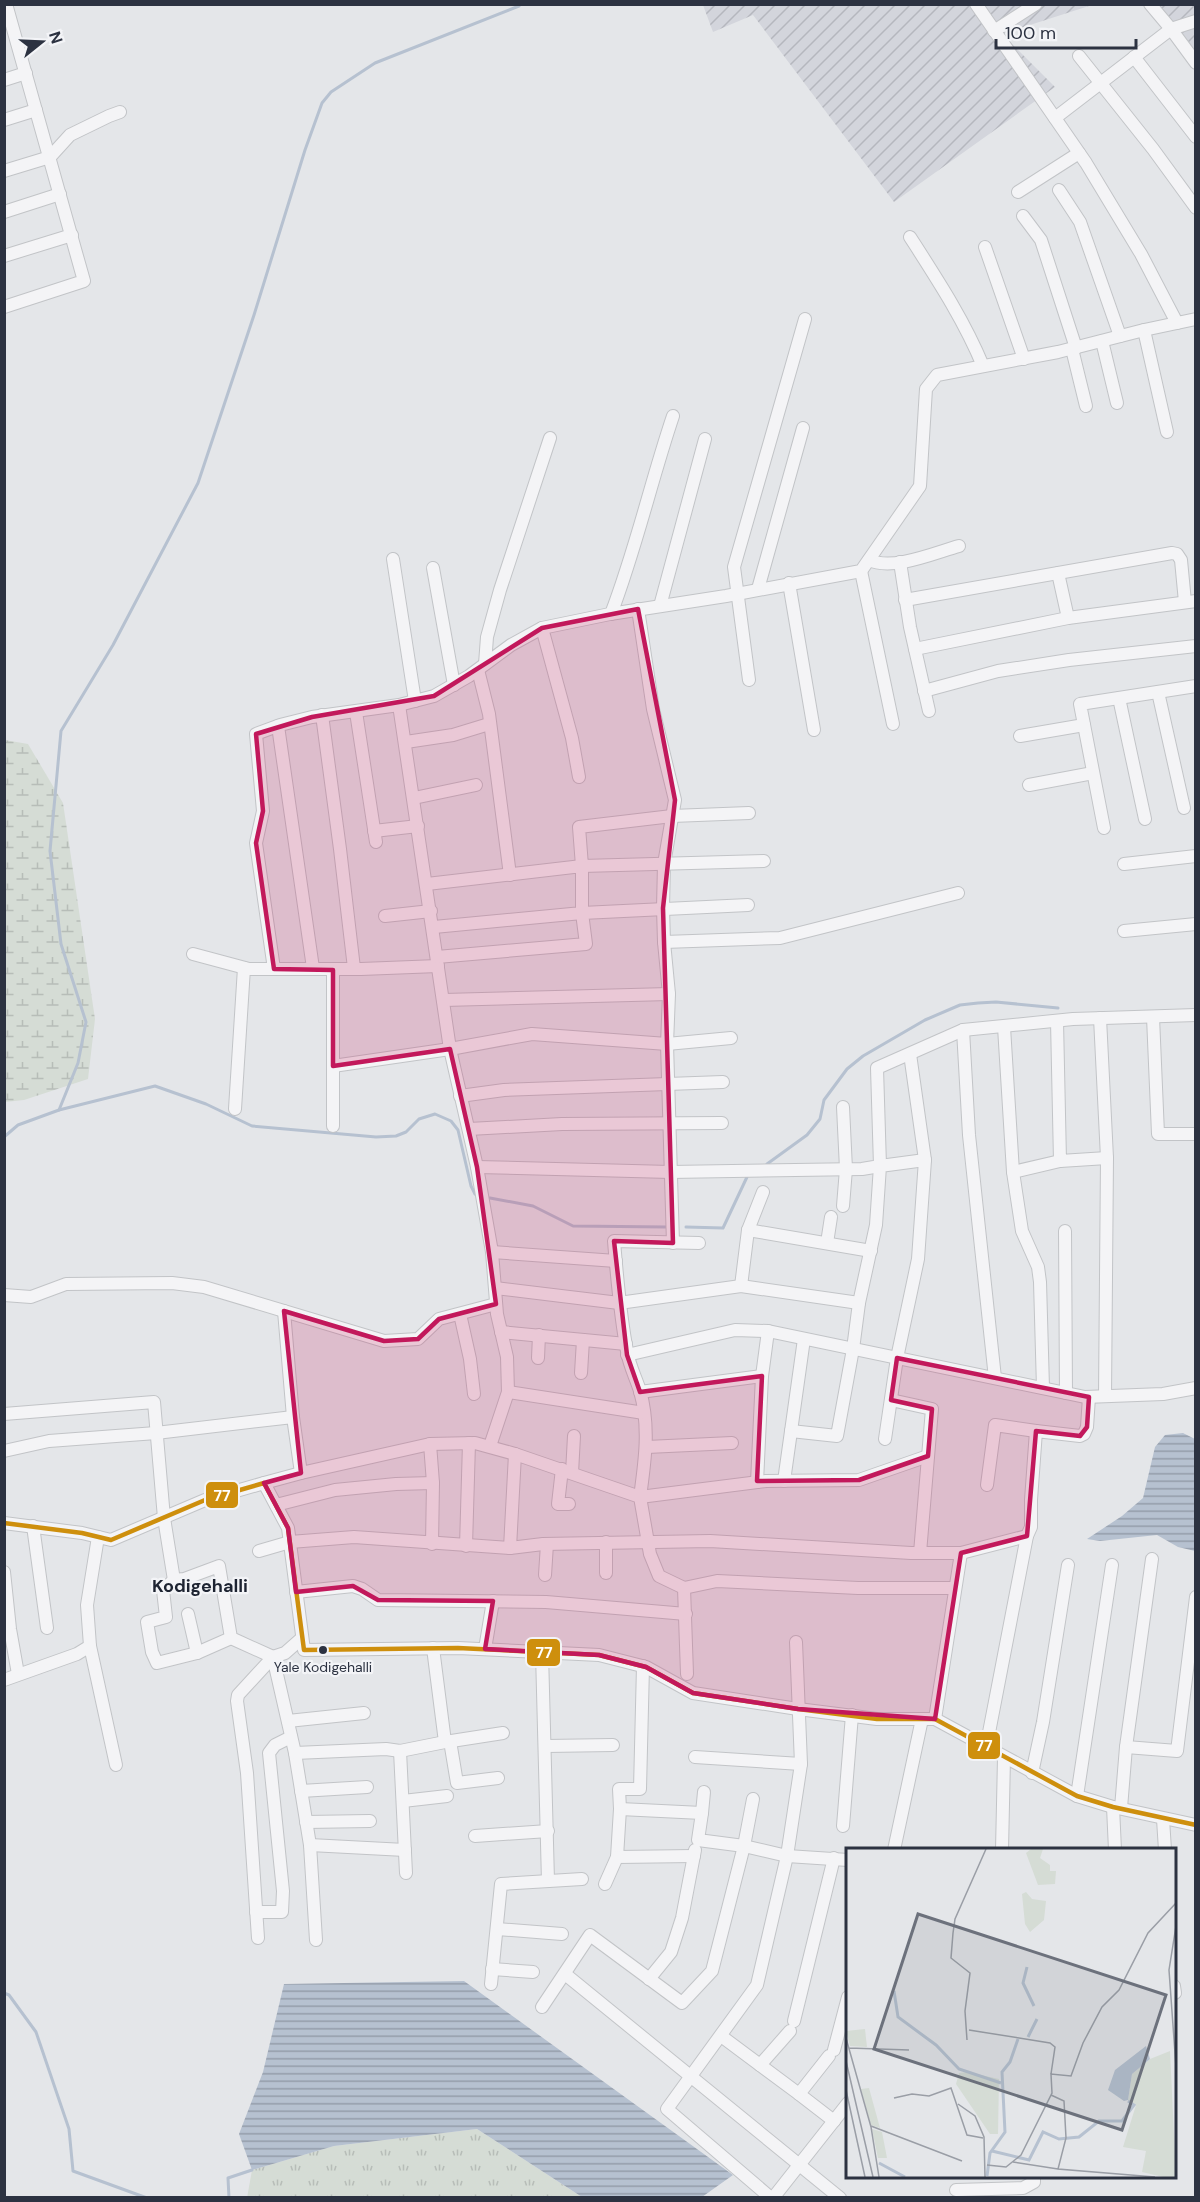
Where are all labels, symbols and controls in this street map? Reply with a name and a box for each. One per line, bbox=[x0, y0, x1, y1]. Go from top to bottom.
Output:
north arrow bbox=[12, 12, 72, 72]
scale bar bbox=[996, 12, 1136, 50]
text: 100 m bbox=[1005, 21, 1056, 45]
text: N bbox=[44, 29, 68, 46]
line badge: 77 bbox=[205, 1481, 239, 1509]
text: 77 bbox=[213, 1485, 231, 1506]
district label: Kodigehalli bbox=[152, 1574, 248, 1598]
line badge: 77 bbox=[526, 1638, 561, 1667]
text: 77 bbox=[535, 1642, 553, 1663]
marker: Yale Kodigehalli bbox=[317, 1644, 329, 1656]
place label: Yale Kodigehalli bbox=[274, 1658, 372, 1676]
line badge: 77 bbox=[967, 1731, 1001, 1760]
text: 77 bbox=[975, 1735, 993, 1756]
inset map bbox=[846, 1848, 1176, 2178]

